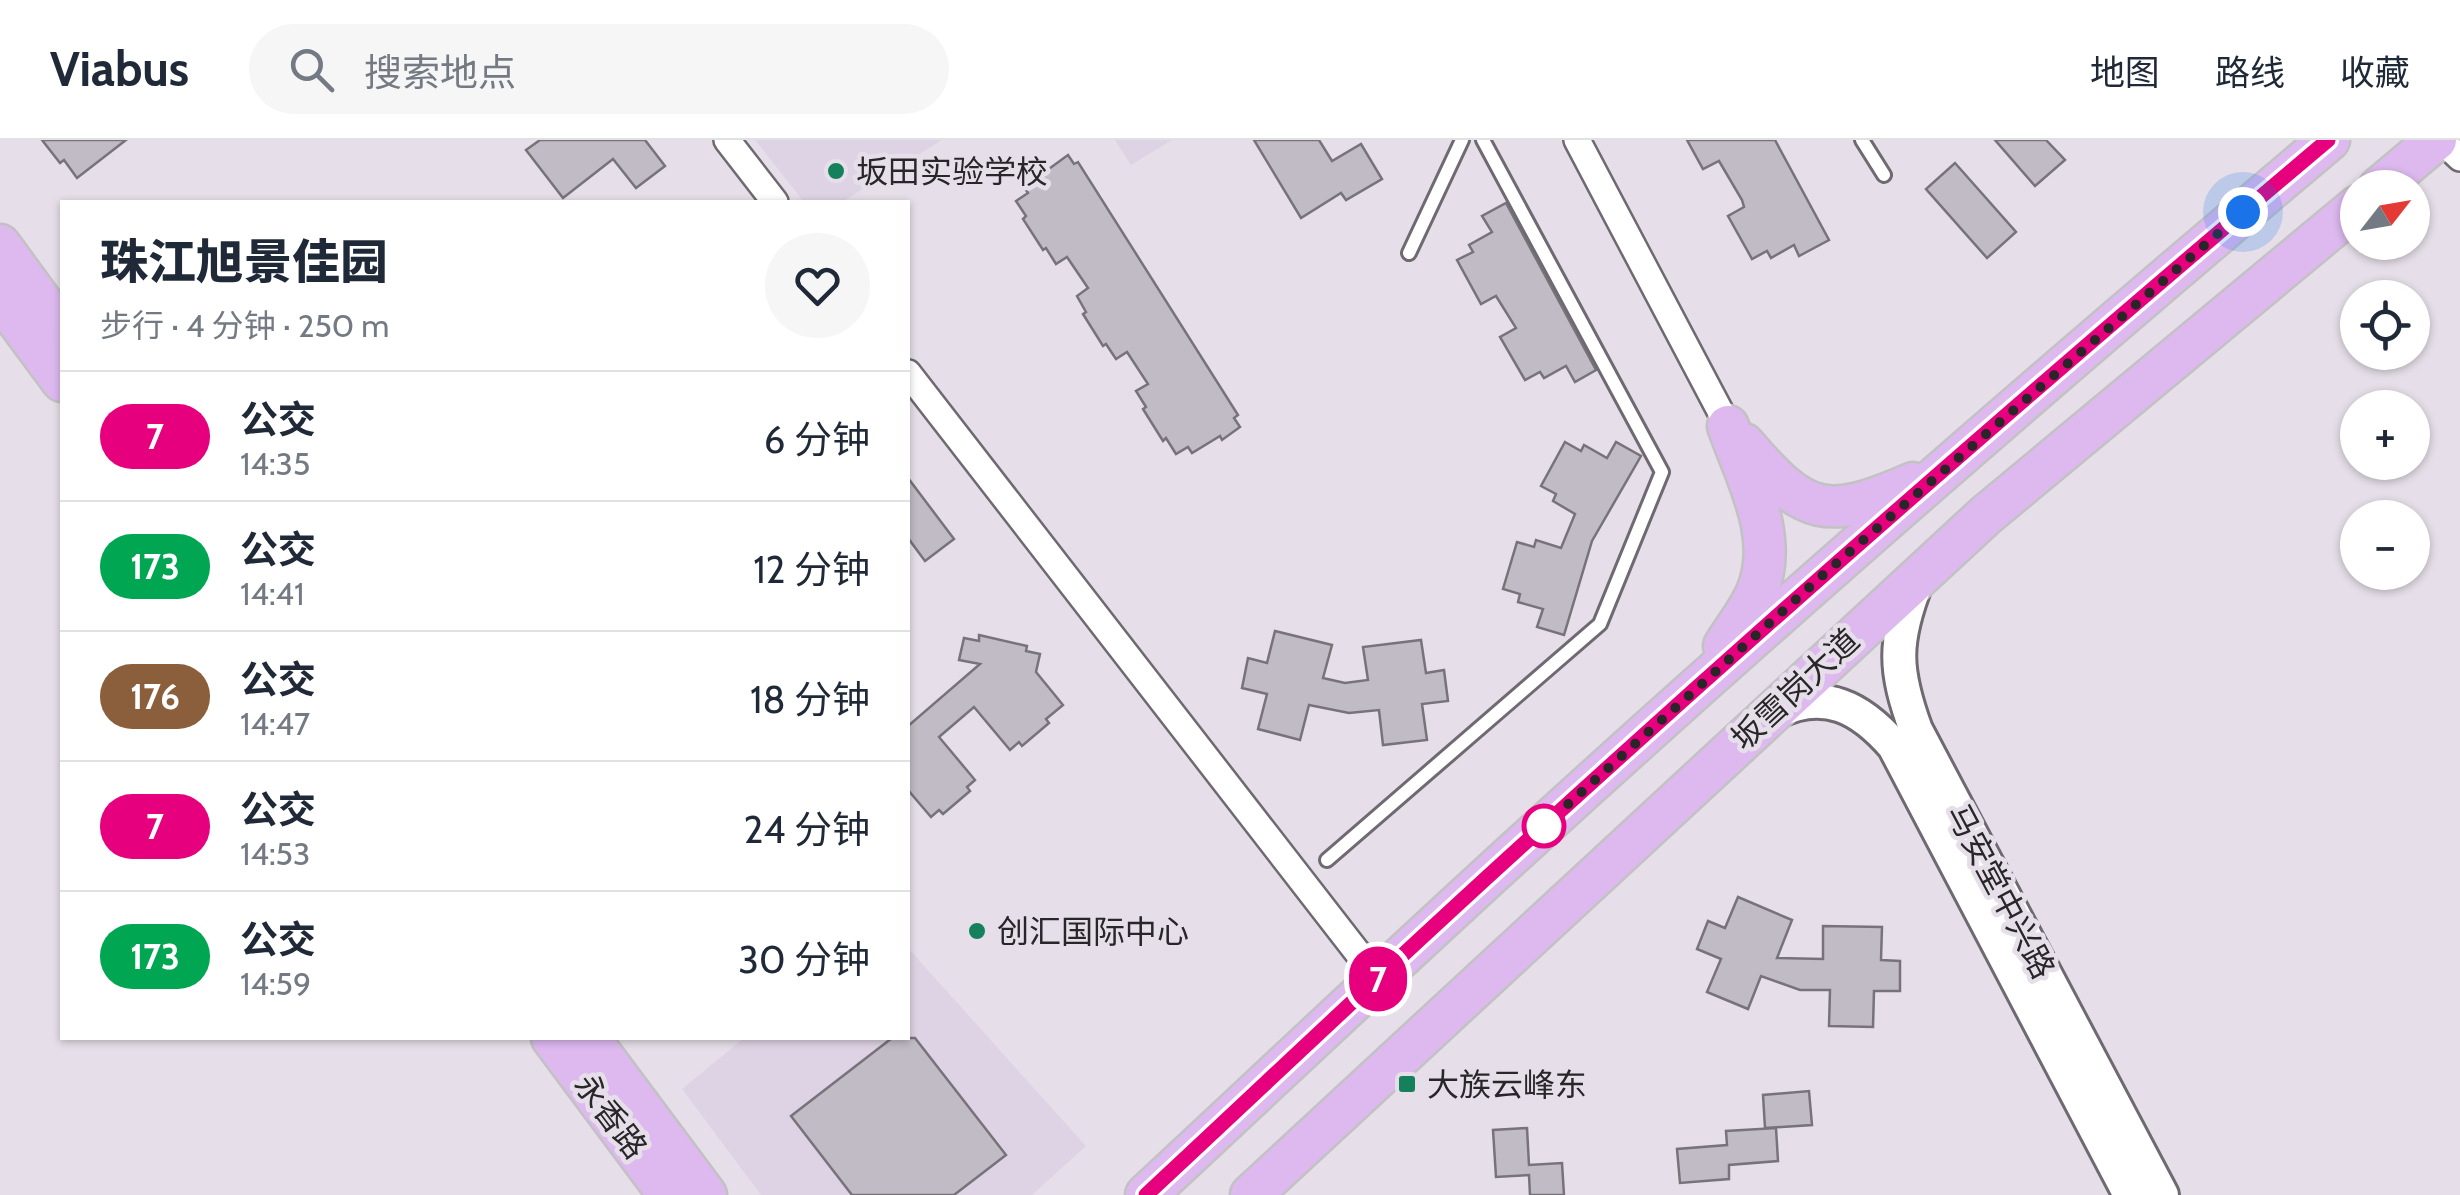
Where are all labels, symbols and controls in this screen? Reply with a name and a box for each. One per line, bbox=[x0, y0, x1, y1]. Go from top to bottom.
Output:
search box bbox=[249, 24, 949, 114]
text: Viabus bbox=[50, 40, 189, 98]
icon: search bbox=[284, 42, 339, 97]
text: 搜索地点 bbox=[364, 49, 516, 96]
text: 地图 bbox=[2090, 51, 2160, 94]
text: 路线 bbox=[2215, 51, 2285, 94]
text: 收藏 bbox=[2340, 51, 2410, 94]
place label: 坂田实验学校 bbox=[856, 152, 1048, 191]
marker: 坂田实验学校 bbox=[825, 160, 847, 182]
north arrow bbox=[2340, 170, 2430, 260]
map controls bbox=[2340, 170, 2430, 590]
your location bbox=[2218, 187, 2268, 237]
text: 珠江旭景佳园 bbox=[100, 233, 388, 291]
button: heart bbox=[765, 233, 870, 338]
button: locate bbox=[2340, 280, 2430, 370]
text: 步行 · 4 分钟 · 250 m bbox=[100, 306, 389, 345]
button: + bbox=[2340, 390, 2430, 480]
text: 公交 bbox=[240, 396, 316, 443]
text: 7 bbox=[146, 415, 164, 458]
text: 6 分钟 bbox=[764, 416, 870, 463]
text: 14:35 bbox=[240, 444, 310, 483]
button: − bbox=[2340, 500, 2430, 590]
text: 公交 bbox=[240, 526, 316, 573]
text: 173 bbox=[130, 545, 180, 588]
text: 12 分钟 bbox=[753, 546, 870, 593]
text: 14:41 bbox=[240, 574, 305, 613]
street label: 坂雪岗大道 bbox=[1723, 620, 1867, 758]
text: 公交 bbox=[240, 656, 316, 703]
text: 176 bbox=[130, 675, 180, 718]
text: 18 分钟 bbox=[750, 676, 870, 723]
text: 14:47 bbox=[240, 704, 310, 743]
text: 公交 bbox=[240, 786, 316, 833]
street label: 马安堂中兴路 bbox=[1939, 797, 2063, 985]
text: 7 bbox=[146, 805, 164, 848]
unlabelled marker bbox=[1523, 805, 1565, 847]
text: 24 分钟 bbox=[744, 806, 870, 853]
text: 14:53 bbox=[240, 834, 310, 873]
place label: 创汇国际中心 bbox=[997, 912, 1189, 951]
text: 公交 bbox=[240, 916, 316, 963]
marker: 创汇国际中心 bbox=[966, 920, 988, 942]
text: 173 bbox=[130, 935, 180, 978]
text: 30 分钟 bbox=[738, 936, 870, 983]
line badge: 7 bbox=[1346, 946, 1410, 1012]
text: 7 bbox=[1369, 958, 1387, 1001]
text: 14:59 bbox=[240, 964, 311, 1003]
place label: 大族云峰东 bbox=[1427, 1065, 1587, 1104]
street label: 永香路 bbox=[567, 1066, 655, 1166]
marker: 大族云峰东 bbox=[1396, 1073, 1418, 1095]

